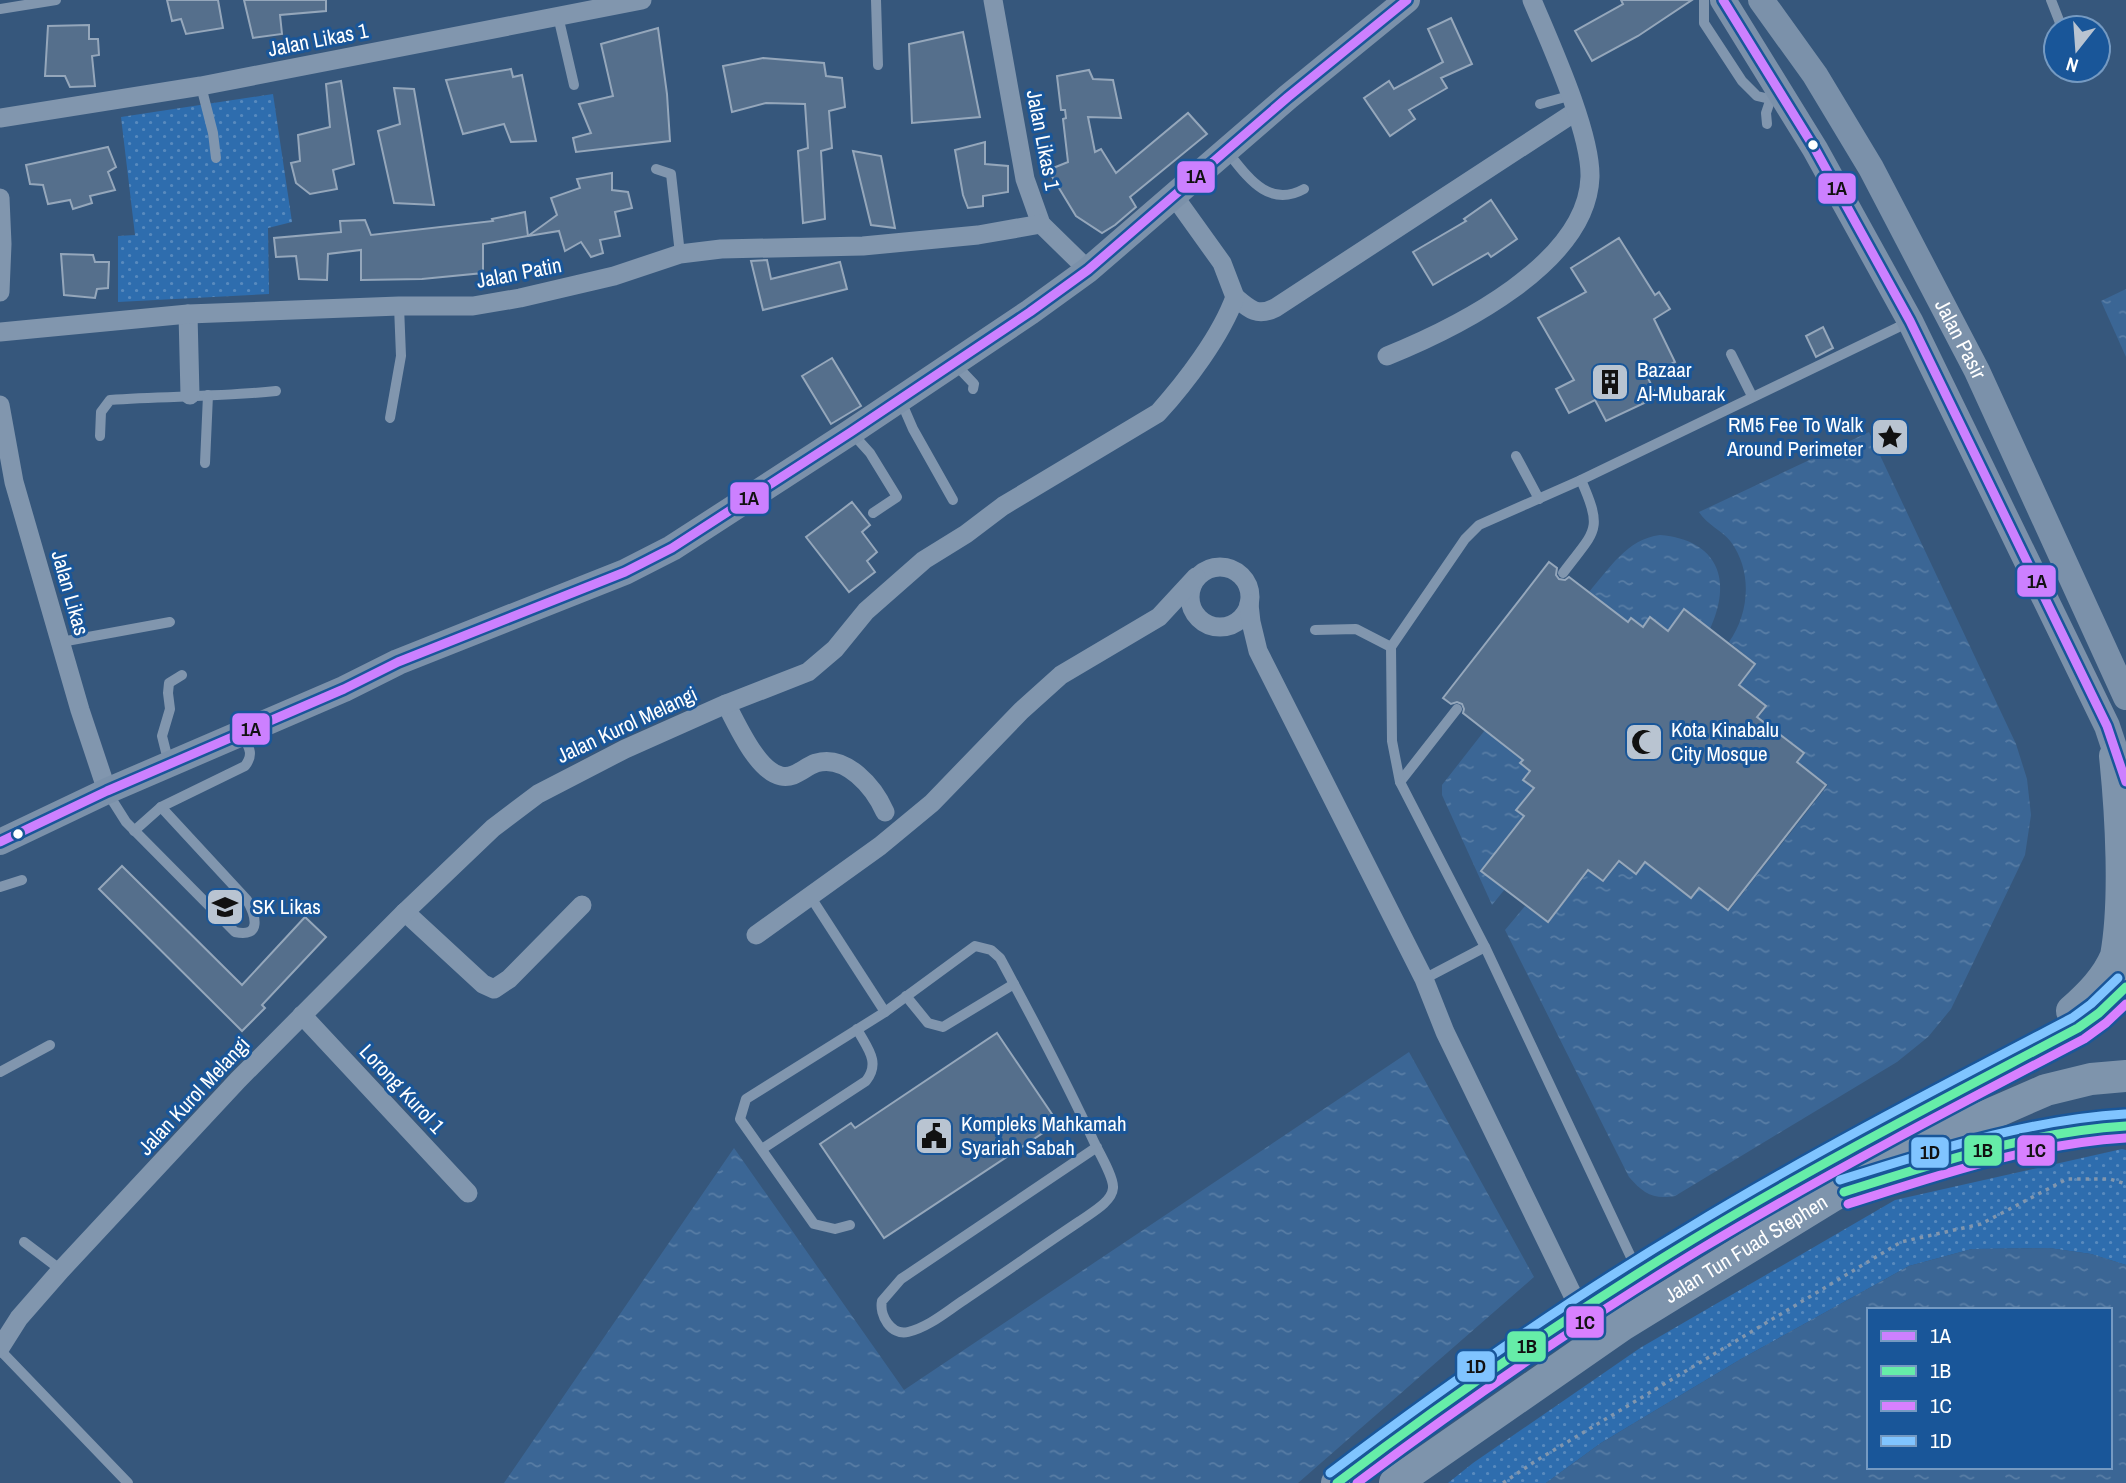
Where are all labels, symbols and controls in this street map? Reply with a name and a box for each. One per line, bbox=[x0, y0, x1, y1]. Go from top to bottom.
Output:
north arrow bbox=[2042, 14, 2112, 84]
street label: Jalan Likas 1 bbox=[265, 16, 371, 63]
text: N bbox=[2063, 51, 2081, 79]
street label: Jalan Likas 1 bbox=[1020, 87, 1067, 193]
unlabelled marker bbox=[1806, 138, 1820, 152]
line badge: 1A bbox=[1176, 160, 1216, 194]
text: 1A bbox=[1186, 163, 1207, 189]
line badge: 1A bbox=[1817, 172, 1857, 205]
text: 1A bbox=[1827, 175, 1848, 201]
street label: Jalan Patin bbox=[474, 250, 564, 295]
street label: Jalan Pasir bbox=[1928, 294, 1994, 384]
place label: Bazaar Al-Mubarak bbox=[1636, 355, 1725, 408]
building icon: Bazaar Al-Mubarak bbox=[1589, 361, 1631, 403]
place label: RM5 Fee To Walk Around Perimeter bbox=[1726, 410, 1863, 463]
place icon: RM5 Fee To Walk Around Perimeter bbox=[1869, 416, 1911, 458]
line badge: 1A bbox=[729, 481, 770, 515]
text: 1A bbox=[739, 485, 760, 511]
street label: Jalan Likas bbox=[45, 547, 96, 639]
line badge: 1A bbox=[2016, 564, 2057, 598]
text: 1A bbox=[2027, 568, 2048, 594]
street label: Jalan Kurol Melangi bbox=[552, 679, 702, 770]
line badge: 1A bbox=[231, 712, 271, 746]
place label: Kota Kinabalu City Mosque bbox=[1671, 715, 1779, 768]
text: 1A bbox=[241, 716, 262, 742]
mosque icon: Kota Kinabalu City Mosque bbox=[1623, 721, 1665, 763]
unlabelled marker bbox=[11, 827, 25, 841]
school or university icon: SK Likas bbox=[204, 886, 246, 928]
place label: SK Likas bbox=[252, 892, 321, 921]
street label: Jalan Kurol Melangi bbox=[131, 1030, 256, 1161]
street label: Lorong Kurol 1 bbox=[353, 1037, 452, 1140]
place label: Kompleks Mahkamah Syariah Sabah bbox=[961, 1109, 1127, 1162]
public building icon: Kompleks Mahkamah Syariah Sabah bbox=[913, 1115, 955, 1157]
line badge: 1B bbox=[1963, 1134, 2003, 1167]
line badge: 1C bbox=[2016, 1134, 2056, 1167]
line badge: 1D bbox=[1910, 1136, 1950, 1169]
text: 1B bbox=[1973, 1137, 1993, 1163]
text: 1C bbox=[2026, 1137, 2046, 1163]
text: 1D bbox=[1920, 1139, 1940, 1165]
street label: Jalan Tun Fuad Stephen bbox=[1658, 1187, 1833, 1310]
line badge: 1C bbox=[1565, 1305, 1605, 1339]
legend bbox=[1867, 1308, 2112, 1469]
text: 1C bbox=[1575, 1309, 1595, 1335]
text: 1A bbox=[1930, 1321, 1952, 1350]
line badge: 1B bbox=[1506, 1330, 1547, 1363]
text: 1B bbox=[1517, 1333, 1537, 1359]
line badge: 1D bbox=[1456, 1350, 1496, 1383]
text: 1D bbox=[1466, 1353, 1486, 1379]
text: 1B bbox=[1930, 1356, 1951, 1385]
text: 1C bbox=[1930, 1391, 1952, 1420]
text: 1D bbox=[1930, 1426, 1952, 1455]

